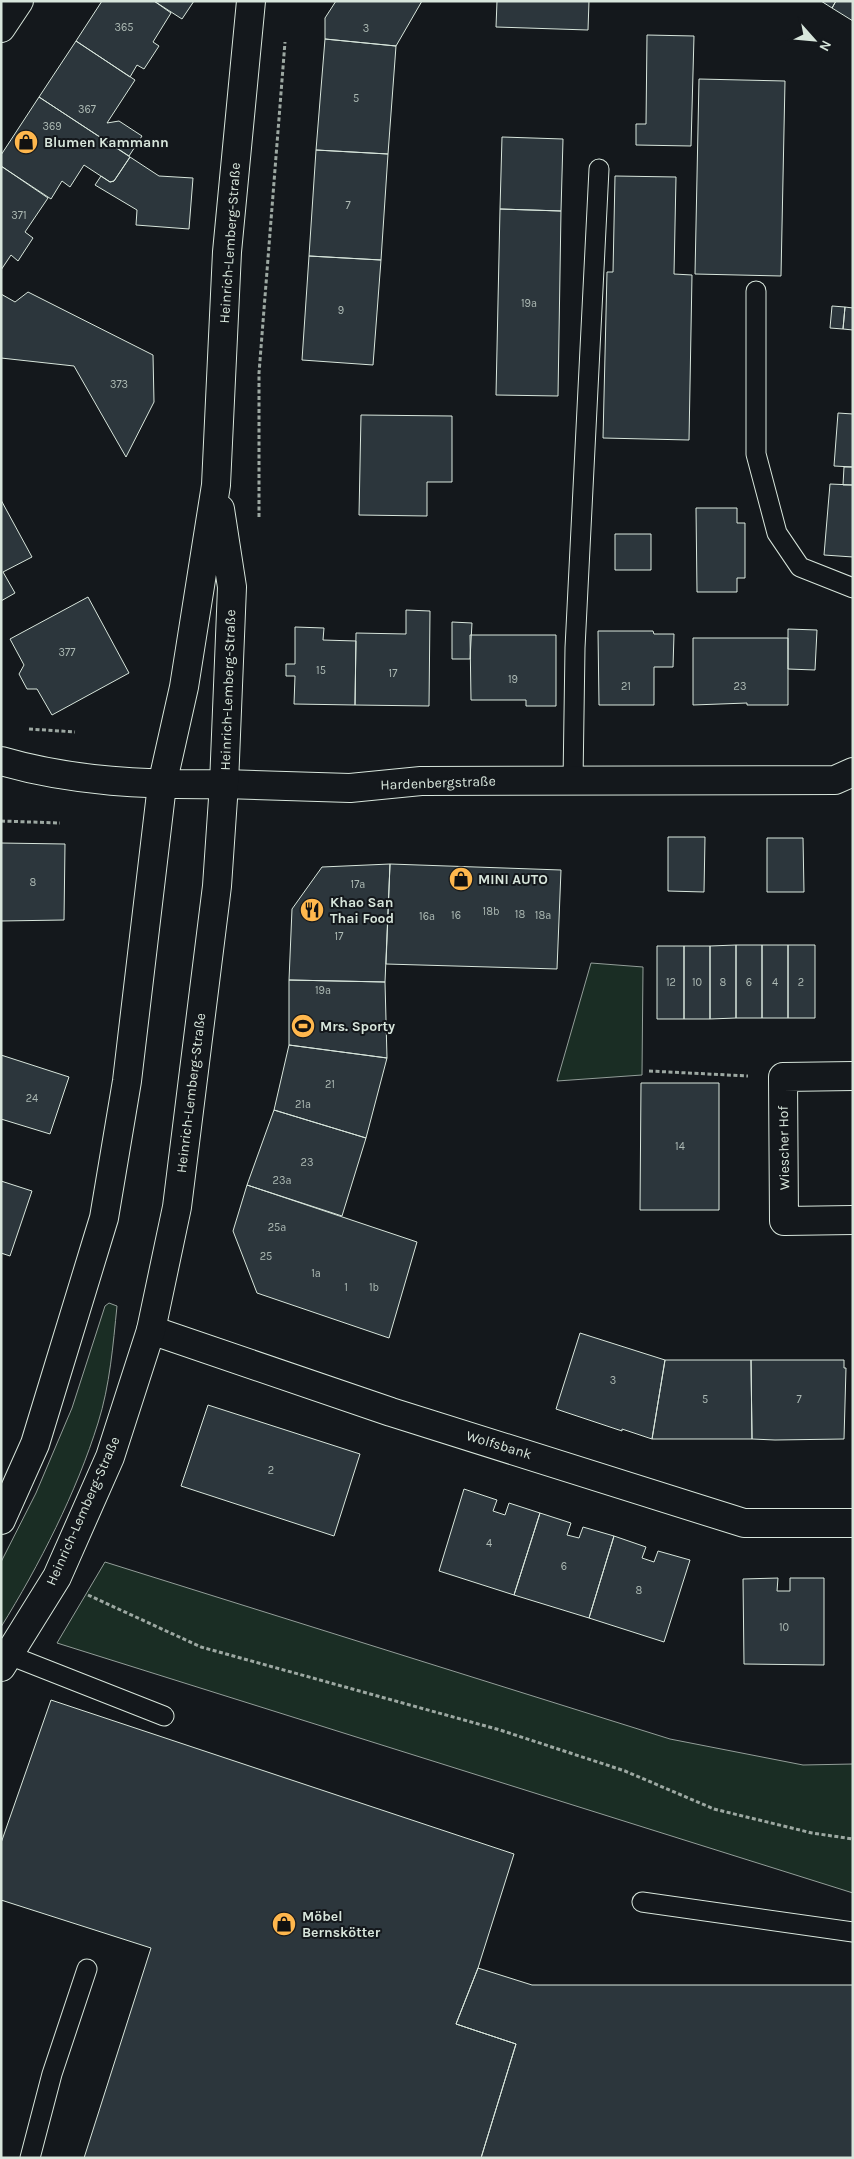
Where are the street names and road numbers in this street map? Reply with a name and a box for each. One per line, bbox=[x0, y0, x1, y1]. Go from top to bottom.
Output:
street label: Heinrich-Lemberg-Straße bbox=[216, 162, 244, 324]
street label: Heinrich-Lemberg-Straße bbox=[217, 609, 239, 771]
street label: Hardenbergstraße bbox=[380, 772, 496, 794]
street label: Heinrich-Lemberg-Straße bbox=[173, 1012, 209, 1174]
street label: Wiescher Hof bbox=[775, 1106, 793, 1190]
street label: Wolfsbank bbox=[464, 1427, 534, 1463]
street label: Heinrich-Lemberg-Straße bbox=[42, 1434, 124, 1588]

